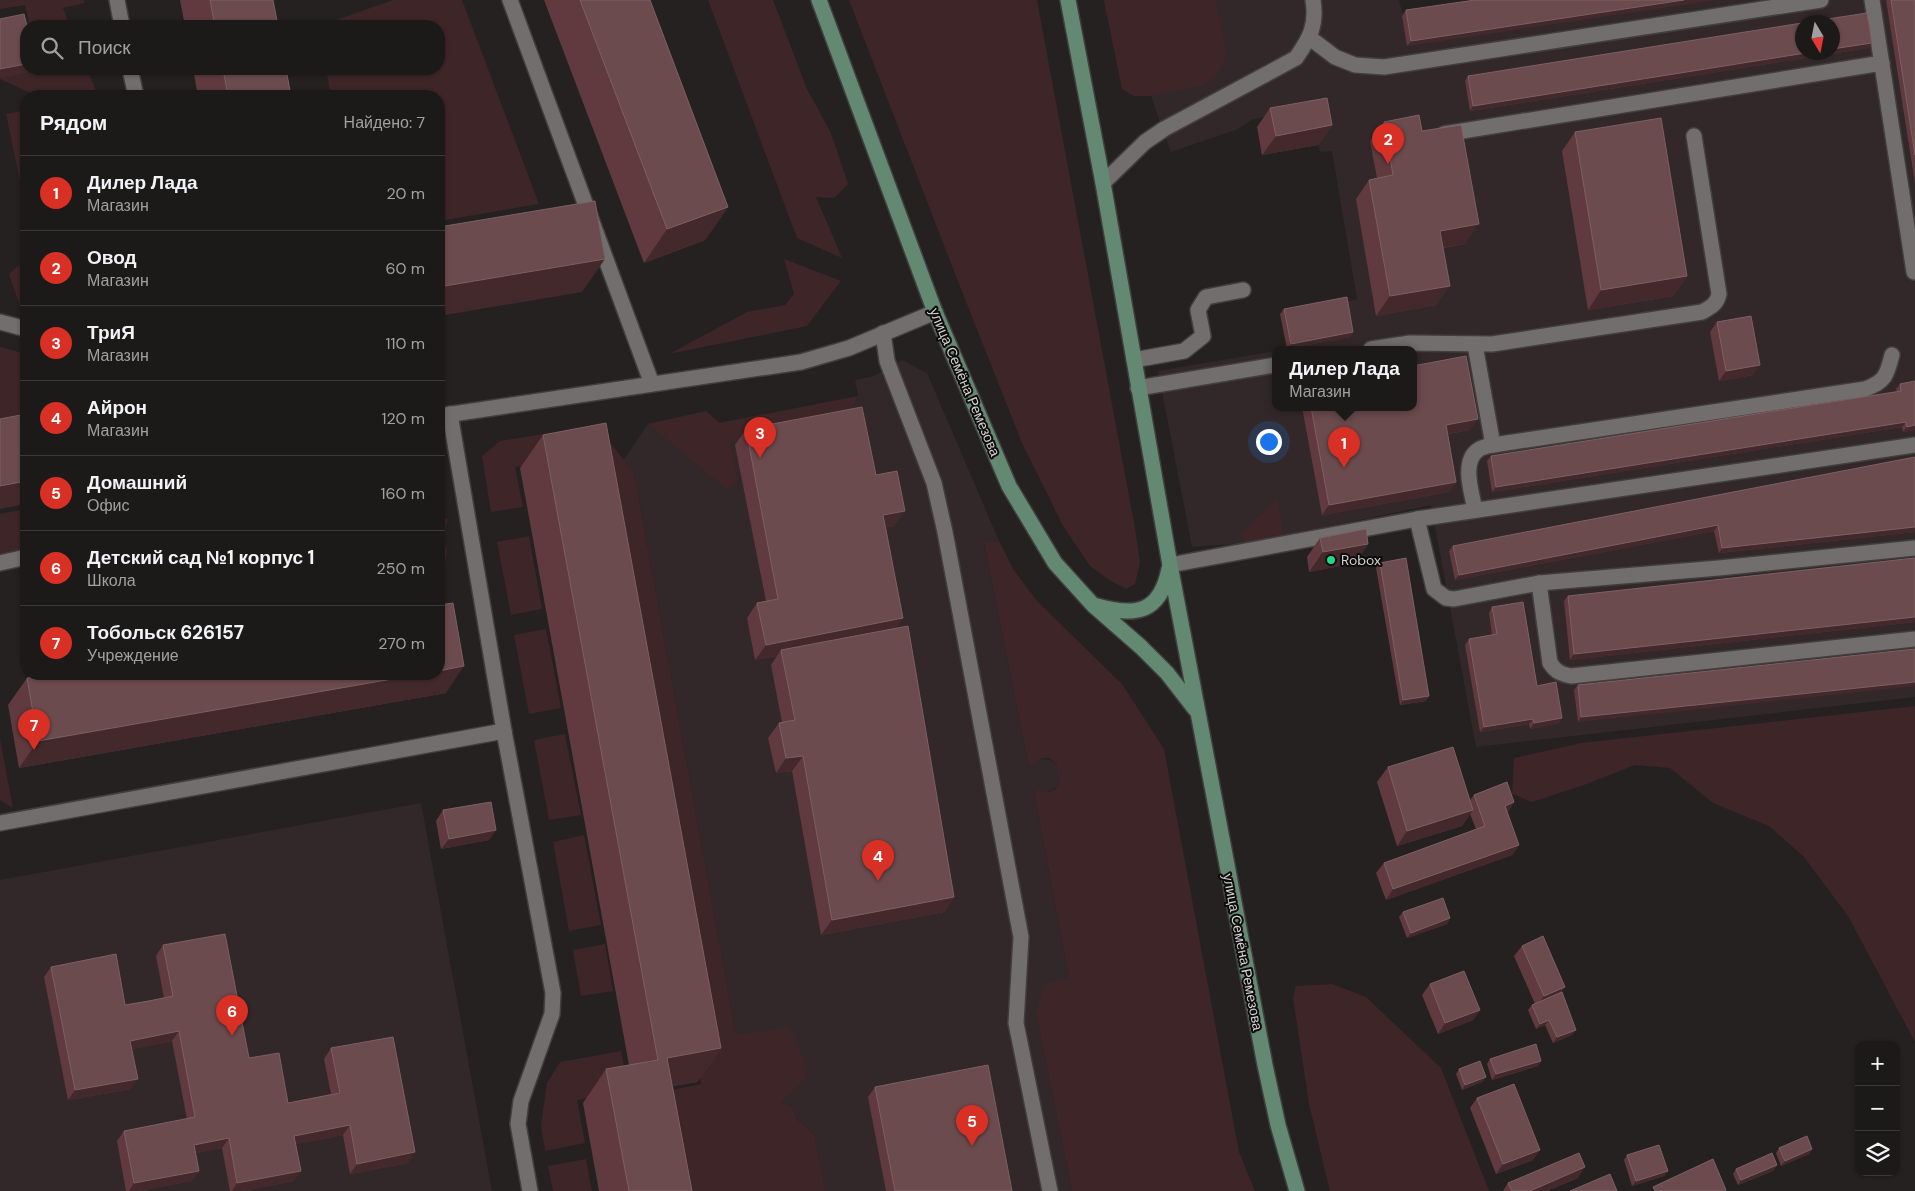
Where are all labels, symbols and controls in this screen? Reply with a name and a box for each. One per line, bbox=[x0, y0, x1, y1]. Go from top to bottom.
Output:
north arrow bbox=[1795, 15, 1840, 60]
search box bbox=[20, 20, 445, 75]
icon: search bbox=[38, 34, 66, 62]
text: Поиск bbox=[78, 35, 131, 60]
text: Рядом bbox=[40, 109, 107, 137]
text: Найдено: 7 bbox=[344, 112, 425, 133]
pin: 2 bbox=[1372, 123, 1404, 164]
text: Дилер Лада bbox=[87, 170, 198, 195]
text: 1 bbox=[53, 183, 59, 204]
text: 20 m bbox=[386, 183, 425, 204]
text: Магазин bbox=[87, 195, 149, 216]
text: Овод bbox=[87, 245, 137, 270]
text: 2 bbox=[51, 258, 61, 279]
text: 60 m bbox=[385, 258, 425, 279]
text: Магазин bbox=[87, 270, 149, 291]
street label: улица Семёна Ремезова bbox=[926, 305, 1005, 459]
text: ТриЯ bbox=[87, 320, 135, 345]
text: 3 bbox=[51, 333, 61, 354]
text: 110 m bbox=[386, 333, 425, 354]
text: Магазин bbox=[87, 345, 149, 366]
popup bbox=[1272, 346, 1417, 411]
text: Дилер Лада bbox=[1289, 356, 1400, 381]
text: Магазин bbox=[1289, 381, 1351, 402]
text: Айрон bbox=[87, 395, 147, 420]
text: 4 bbox=[51, 408, 61, 429]
text: 120 m bbox=[381, 408, 425, 429]
pin: 3 bbox=[744, 417, 776, 458]
text: Магазин bbox=[87, 420, 149, 441]
pin: 1 bbox=[1328, 427, 1360, 468]
your location bbox=[1256, 429, 1282, 455]
text: Домашний bbox=[87, 470, 187, 495]
text: 5 bbox=[51, 483, 61, 504]
text: 160 m bbox=[381, 483, 425, 504]
text: Офис bbox=[87, 495, 130, 516]
text: Детский сад №1 корпус 1 bbox=[87, 545, 314, 570]
place label: Robox bbox=[1341, 551, 1381, 569]
marker: Robox bbox=[1325, 554, 1337, 566]
text: 6 bbox=[51, 558, 61, 579]
text: 250 m bbox=[377, 558, 425, 579]
text: Школа bbox=[87, 570, 136, 591]
text: Тобольск 626157 bbox=[87, 620, 244, 645]
text: 7 bbox=[52, 633, 60, 654]
text: 270 m bbox=[378, 633, 425, 654]
text: Учреждение bbox=[87, 645, 179, 666]
pin: 7 bbox=[18, 709, 50, 750]
pin: 4 bbox=[862, 840, 894, 881]
street label: улица Семёна Ремезова bbox=[1219, 872, 1267, 1032]
pin: 6 bbox=[216, 995, 248, 1036]
map controls bbox=[1855, 1041, 1900, 1176]
button: + bbox=[1855, 1041, 1900, 1086]
button: − bbox=[1855, 1086, 1900, 1131]
pin: 5 bbox=[956, 1105, 988, 1146]
button: layers bbox=[1855, 1131, 1900, 1176]

